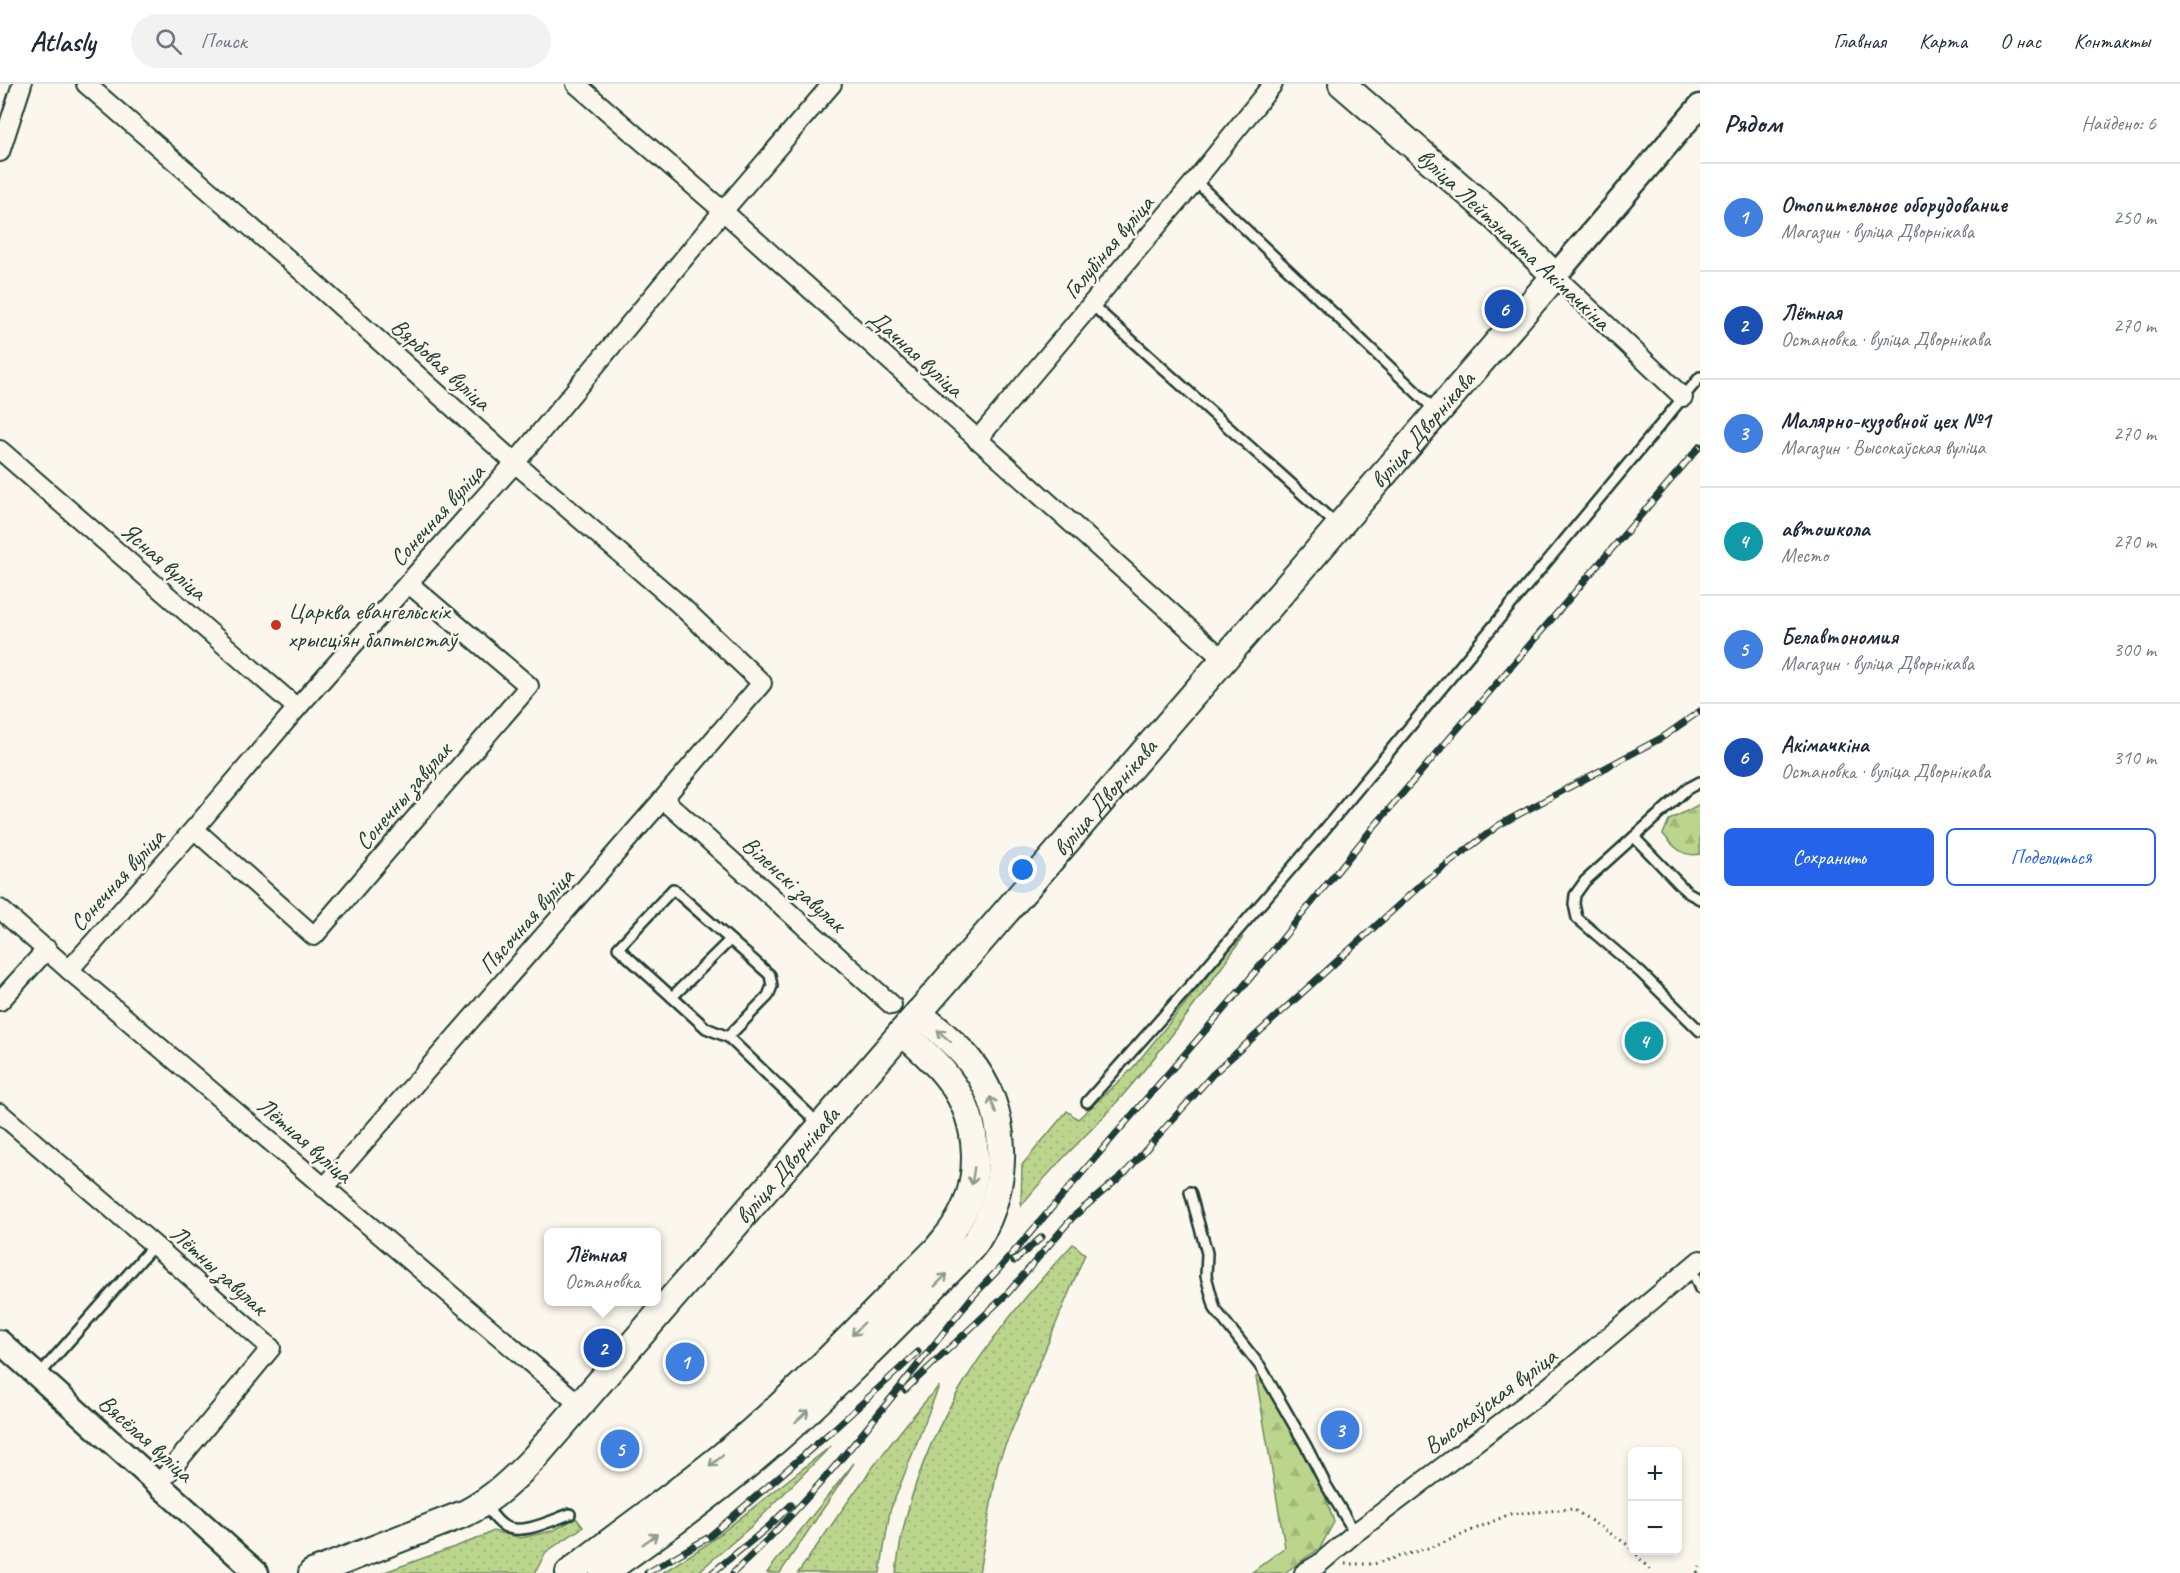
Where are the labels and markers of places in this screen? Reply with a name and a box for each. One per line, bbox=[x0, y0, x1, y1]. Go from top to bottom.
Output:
pin: 6 bbox=[1484, 286, 1524, 332]
place label: Царква евангельскіх хрысціян баптыстаў bbox=[288, 596, 459, 654]
marker: Царква евангельскіх хрысціян баптыстаў bbox=[269, 618, 283, 632]
pin: 4 bbox=[1624, 1018, 1664, 1064]
pin: 2 bbox=[584, 1326, 622, 1370]
pin: 1 bbox=[666, 1340, 704, 1384]
pin: 3 bbox=[1320, 1408, 1360, 1452]
pin: 5 bbox=[600, 1426, 640, 1472]

